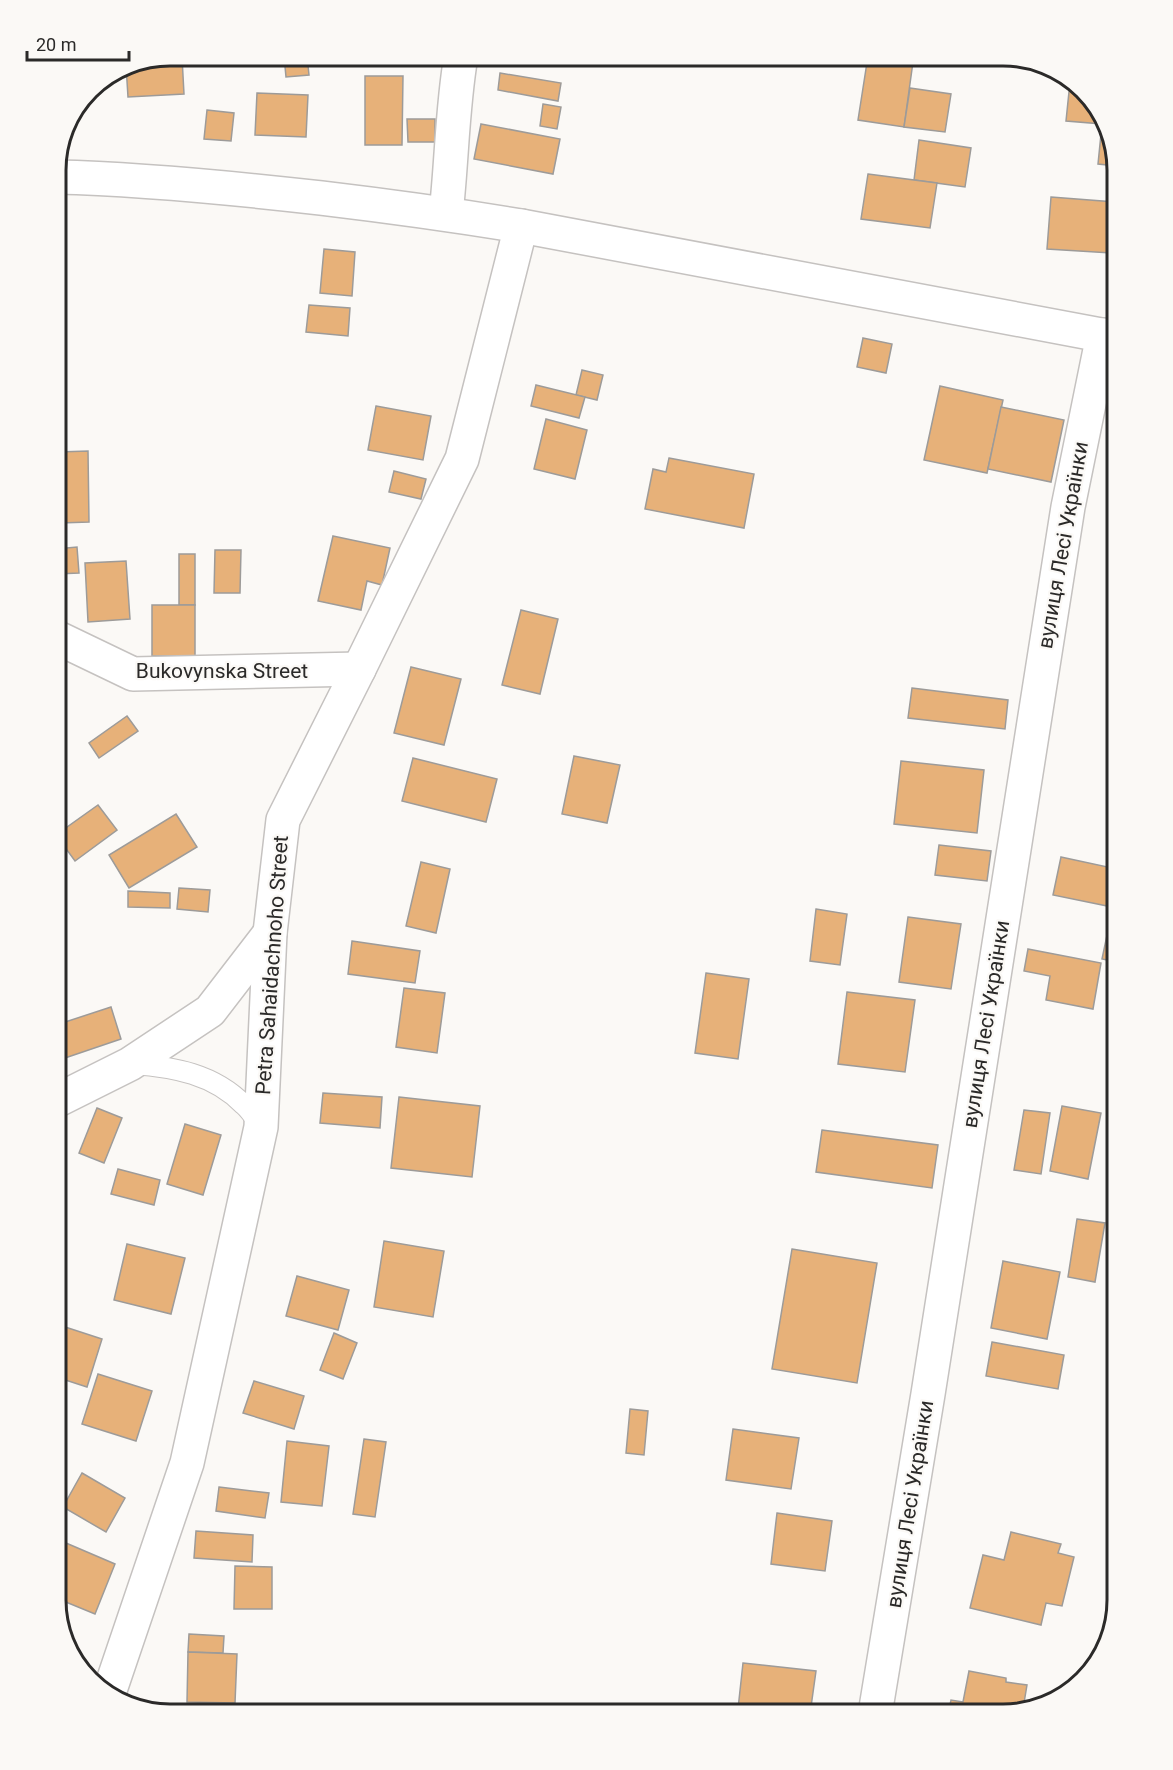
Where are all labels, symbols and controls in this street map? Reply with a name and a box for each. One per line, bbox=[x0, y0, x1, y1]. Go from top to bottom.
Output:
scale bar bbox=[27, 24, 129, 62]
text: 20 m bbox=[36, 34, 76, 55]
street label: вулиця Лесі Українки bbox=[1033, 440, 1093, 650]
street label: Bukovynska Street bbox=[136, 659, 308, 683]
street label: Petra Sahaidachnoho Street bbox=[251, 834, 293, 1096]
street label: вулиця Лесі Українки bbox=[958, 919, 1014, 1129]
street label: вулиця Лесі Українки bbox=[882, 1399, 938, 1609]

